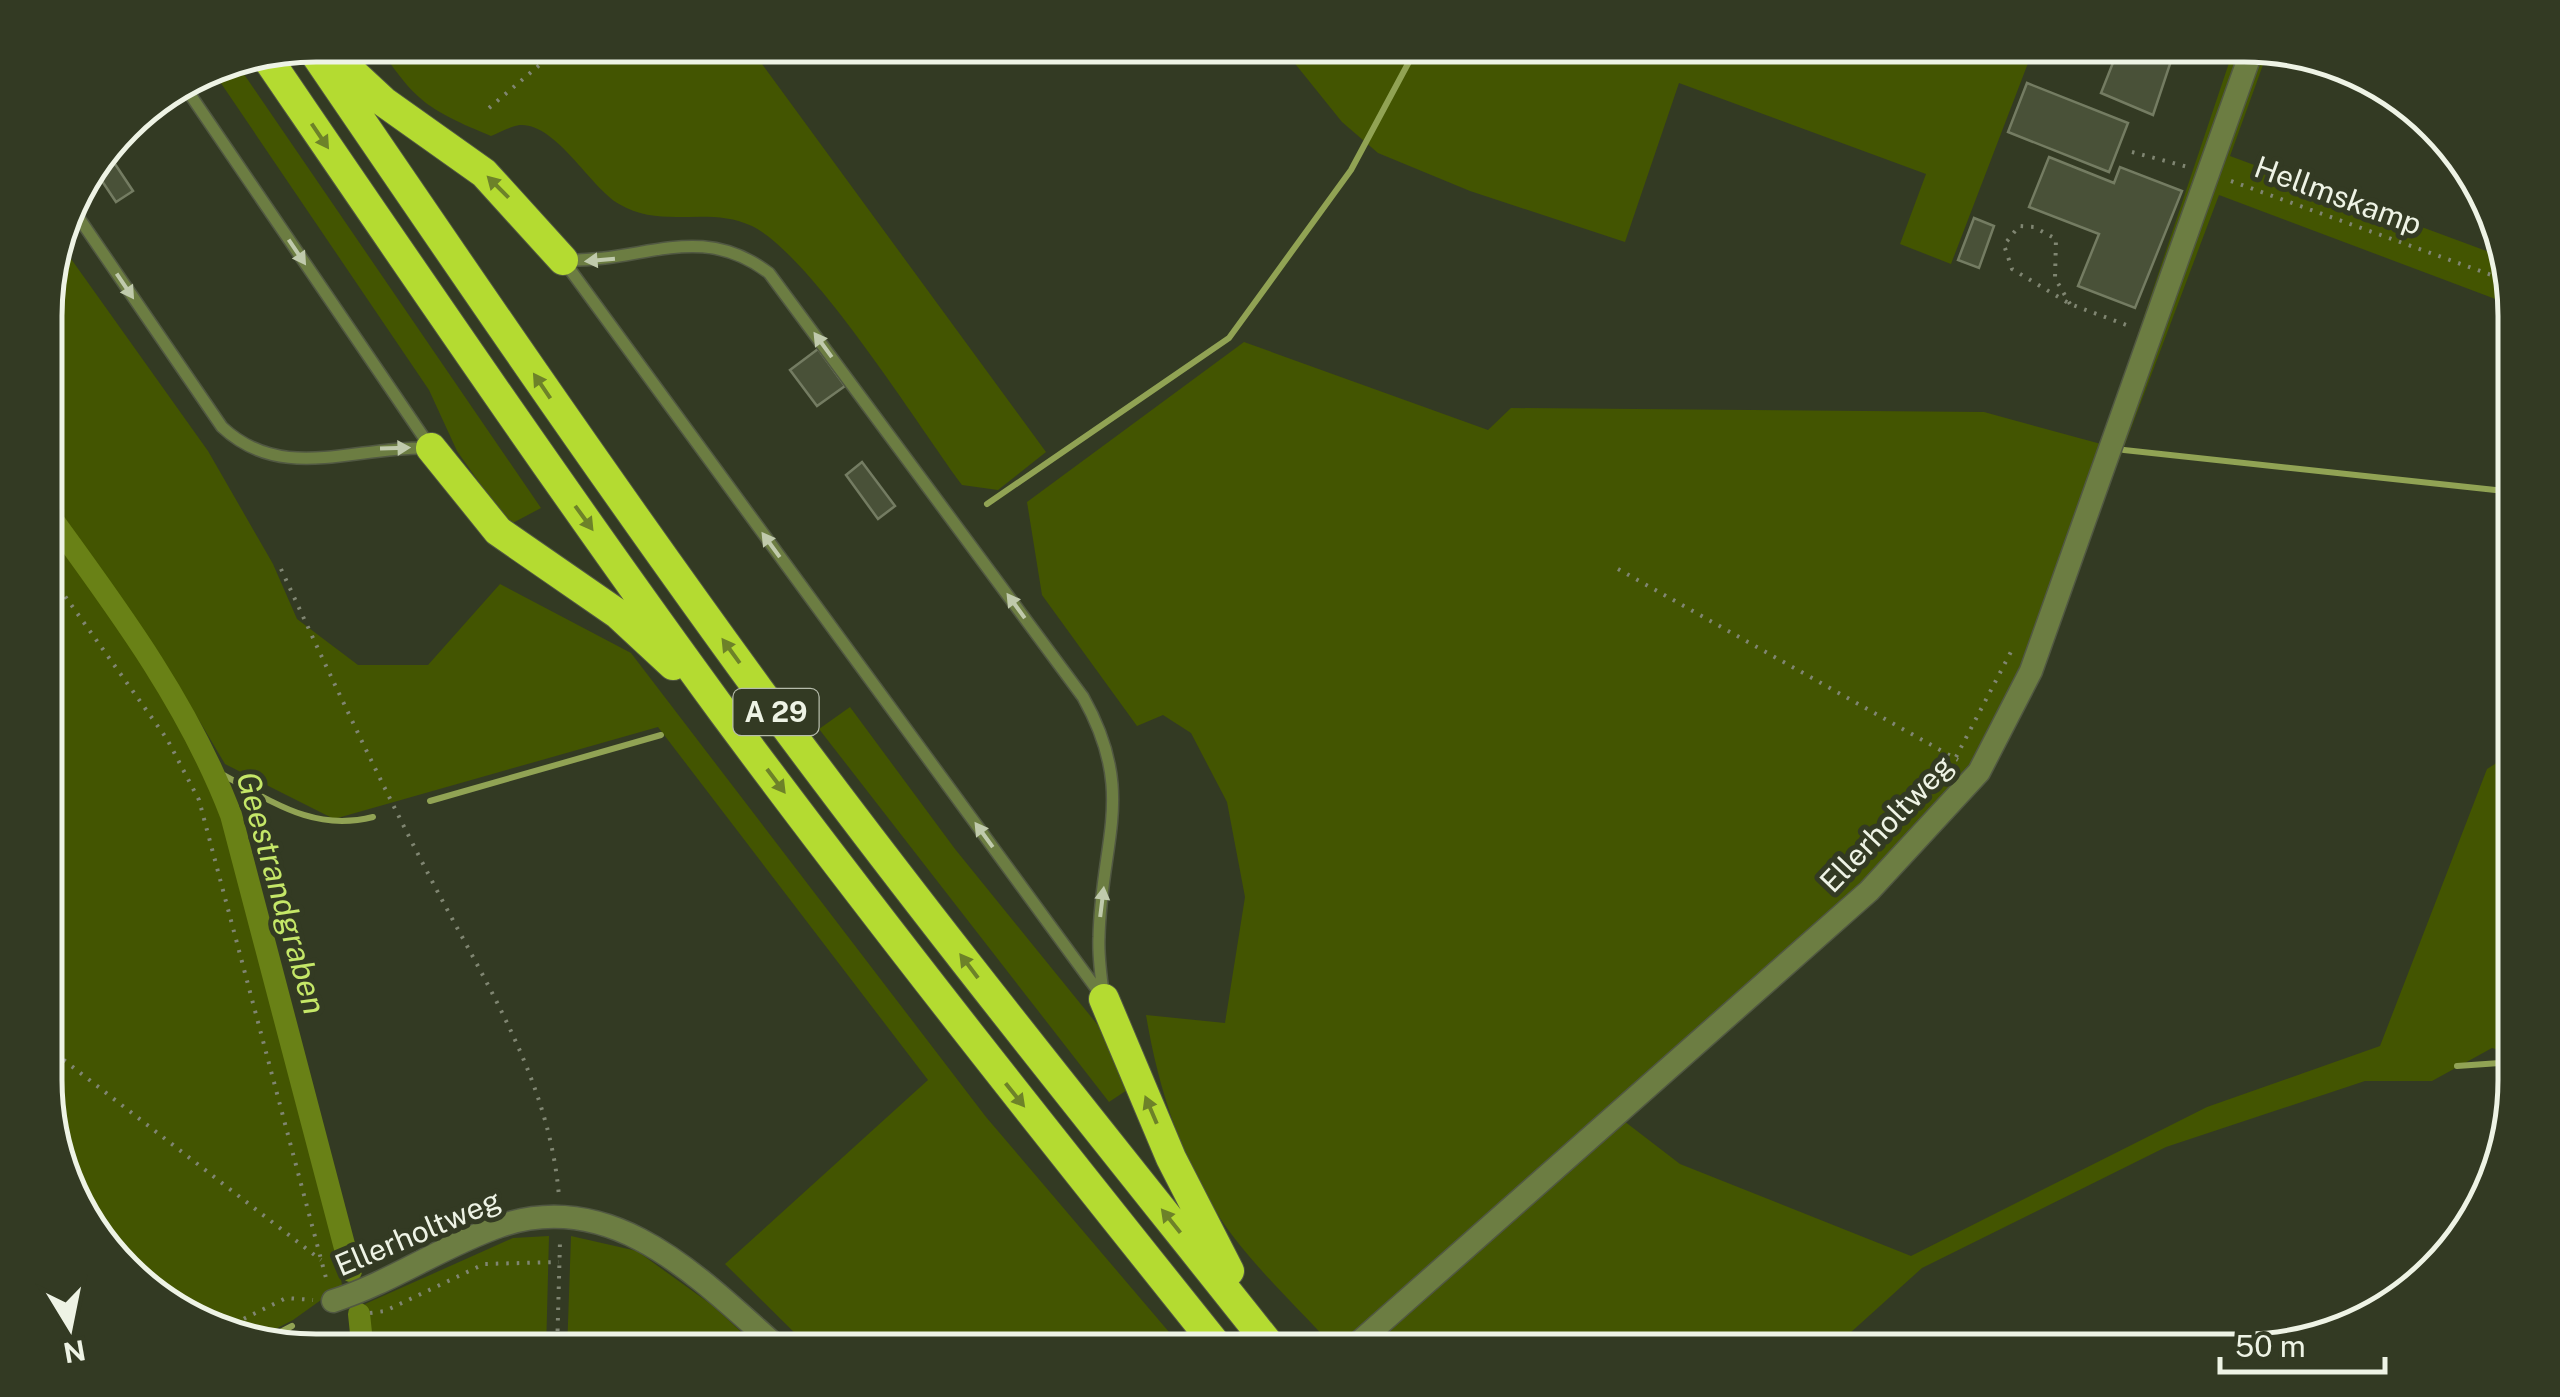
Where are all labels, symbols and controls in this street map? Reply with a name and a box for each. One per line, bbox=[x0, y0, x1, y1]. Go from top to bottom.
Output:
one-way arrow bbox=[310, 122, 329, 149]
street label: Hellmskamp bbox=[2250, 148, 2427, 242]
one-way arrow bbox=[487, 176, 511, 200]
one-way arrow bbox=[287, 238, 306, 265]
one-way arrow bbox=[584, 252, 615, 268]
one-way arrow bbox=[115, 273, 134, 300]
one-way arrow bbox=[814, 331, 833, 358]
one-way arrow bbox=[533, 373, 552, 400]
one-way arrow bbox=[380, 440, 411, 456]
one-way arrow bbox=[574, 505, 593, 532]
one-way arrow bbox=[762, 532, 782, 558]
one-way arrow bbox=[1006, 593, 1026, 619]
one-way arrow bbox=[722, 638, 741, 664]
road number: A 29 bbox=[734, 689, 818, 735]
street label: Ellerholtweg bbox=[1812, 747, 1961, 899]
water label: Geestrandgraben bbox=[229, 767, 334, 1018]
one-way arrow bbox=[765, 768, 785, 794]
one-way arrow bbox=[975, 822, 995, 849]
one-way arrow bbox=[1095, 885, 1111, 917]
one-way arrow bbox=[960, 953, 980, 979]
one-way arrow bbox=[1005, 1081, 1026, 1107]
one-way arrow bbox=[1142, 1095, 1158, 1125]
street label: Ellerholtweg bbox=[329, 1181, 506, 1283]
one-way arrow bbox=[1161, 1208, 1182, 1233]
north arrow bbox=[20, 1277, 120, 1377]
scale bar bbox=[2220, 1312, 2385, 1374]
text: 50 m bbox=[2235, 1328, 2306, 1364]
text: N bbox=[61, 1334, 88, 1370]

